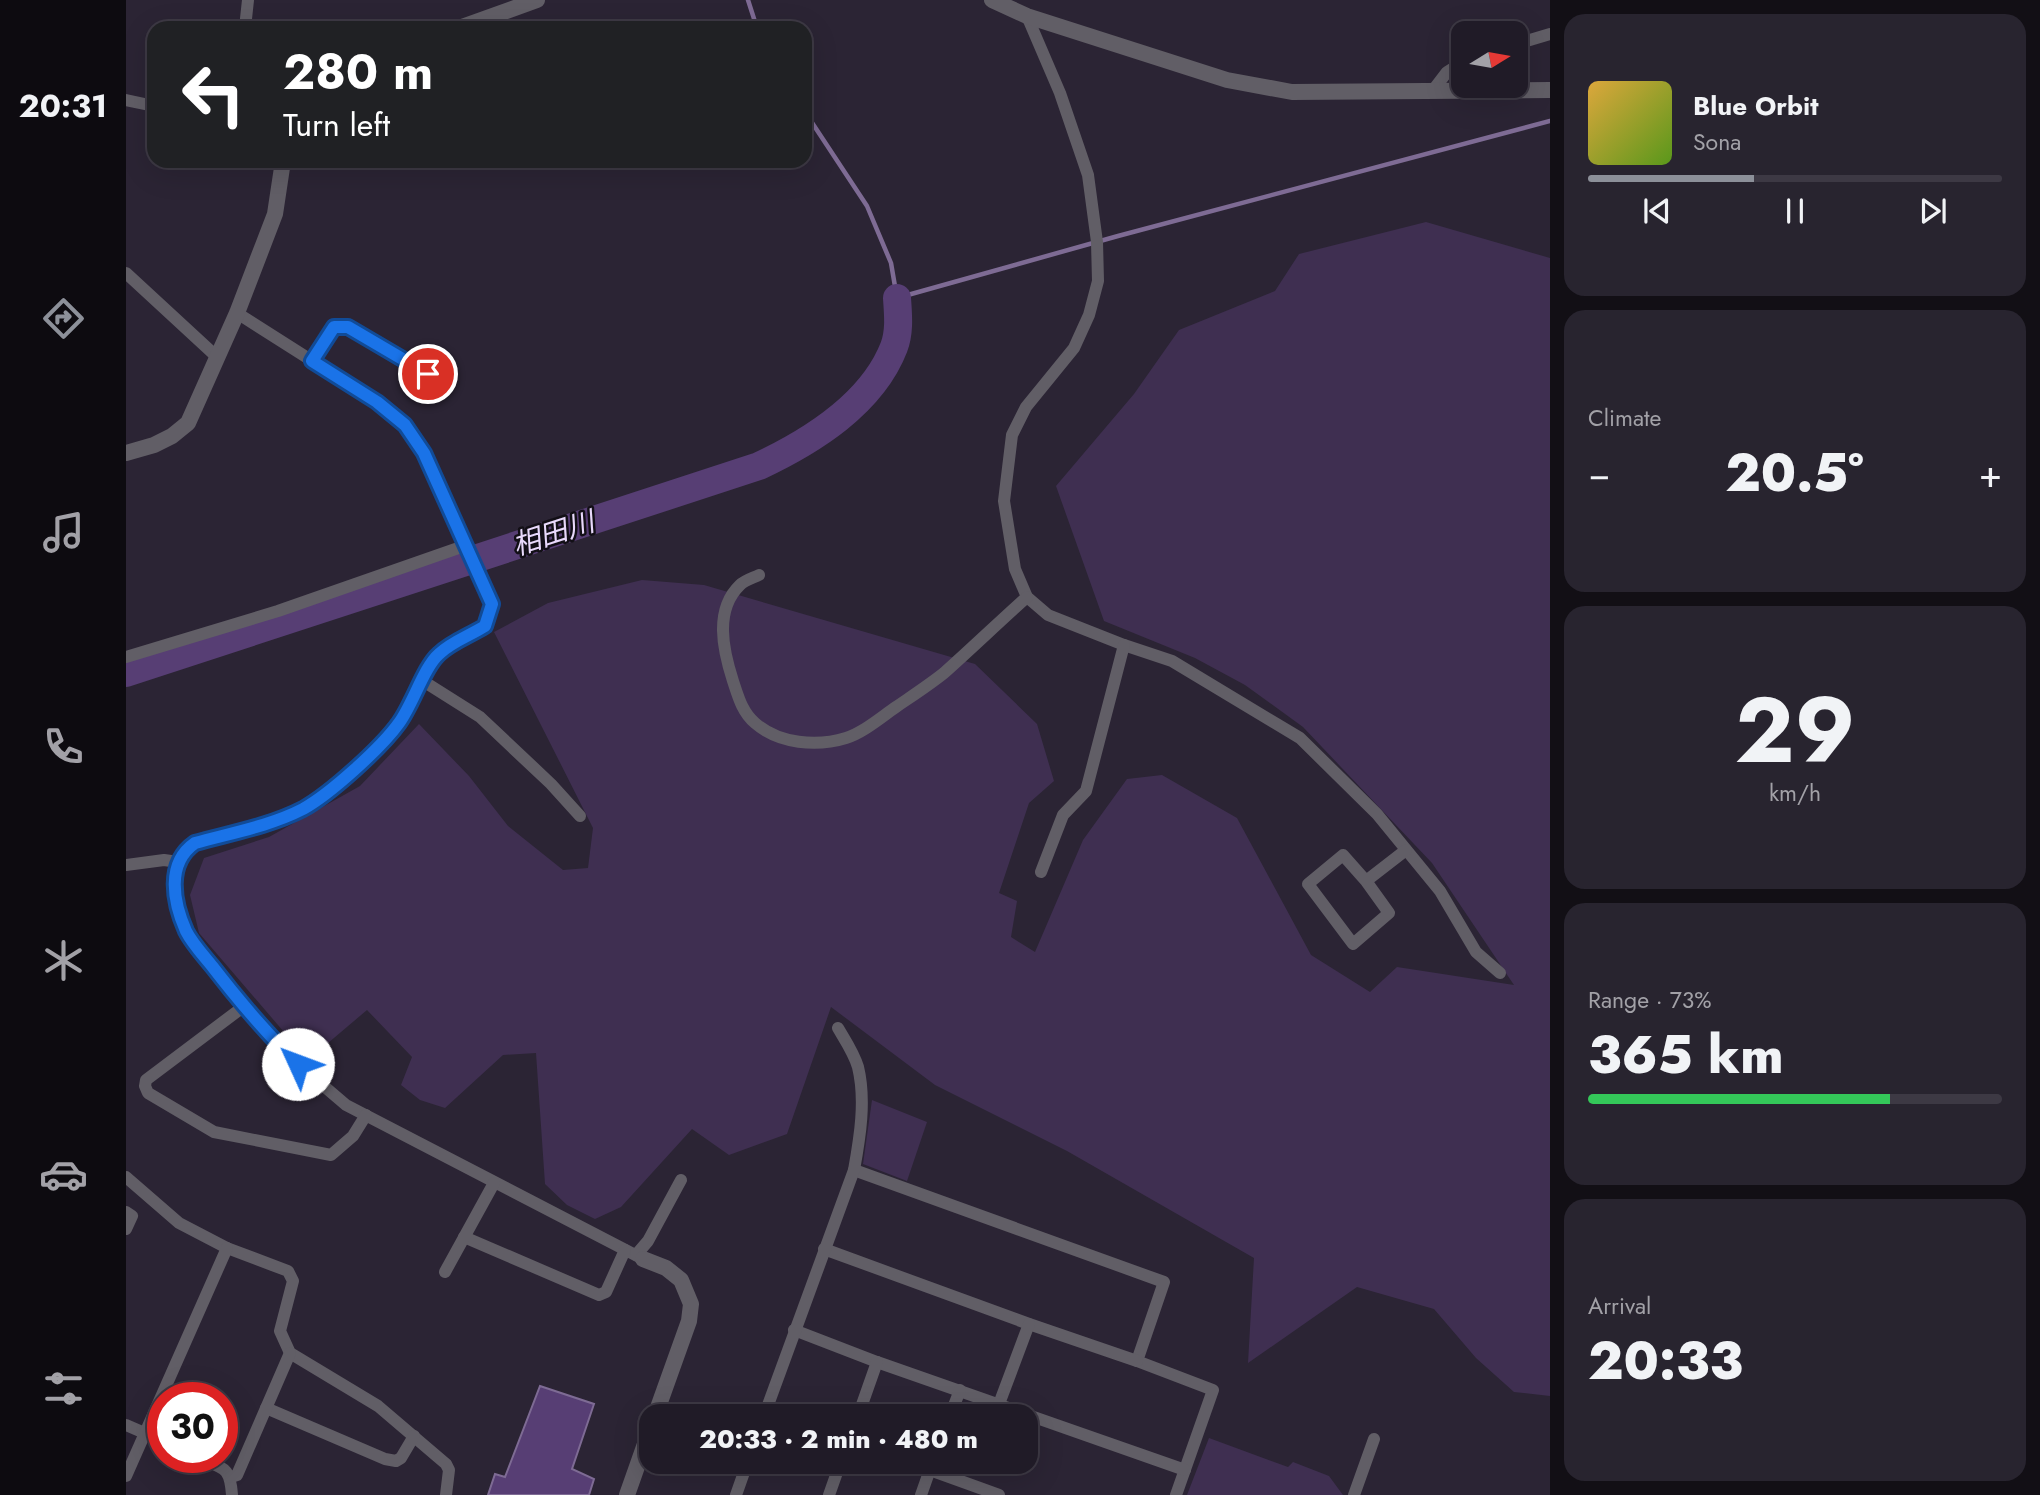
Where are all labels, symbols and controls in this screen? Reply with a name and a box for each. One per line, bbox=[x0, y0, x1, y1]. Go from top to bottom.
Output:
north arrow bbox=[1451, 21, 1528, 98]
map controls bbox=[1451, 21, 1528, 98]
text: 280 m bbox=[283, 37, 433, 107]
icon: left bbox=[168, 49, 259, 140]
text: 20:31 bbox=[19, 83, 107, 129]
text: Blue Orbit bbox=[1693, 87, 1818, 125]
text: Turn left bbox=[283, 102, 390, 148]
text: Sona bbox=[1693, 125, 1741, 159]
icon: previous bbox=[1638, 192, 1676, 230]
icon: pause bbox=[1776, 192, 1814, 230]
icon: next bbox=[1914, 192, 1952, 230]
icon: directions bbox=[39, 294, 88, 343]
pin bbox=[398, 344, 458, 404]
icon: arrive bbox=[409, 355, 447, 393]
text: Climate bbox=[1588, 401, 1661, 435]
text: 20.5° bbox=[1725, 435, 1864, 511]
text: − bbox=[1588, 446, 1610, 501]
text: + bbox=[1979, 446, 2002, 501]
water label: 相田川 bbox=[507, 500, 602, 566]
icon: music bbox=[39, 508, 88, 557]
text: 29 bbox=[1735, 665, 1855, 796]
icon: phone bbox=[39, 722, 88, 771]
text: km/h bbox=[1769, 776, 1821, 810]
icon: climate bbox=[39, 936, 88, 985]
text: Range · 73% bbox=[1588, 983, 1712, 1017]
text: 365 km bbox=[1588, 1017, 1783, 1093]
position arrow bbox=[261, 1027, 335, 1101]
icon: car bbox=[39, 1150, 88, 1199]
text: Arrival bbox=[1588, 1289, 1651, 1323]
text: 20:33 bbox=[1588, 1323, 1743, 1399]
icon: filters bbox=[39, 1364, 88, 1413]
speed limit sign: 30 bbox=[147, 1382, 238, 1473]
text: 20:33 · 2 min · 480 m bbox=[699, 1420, 978, 1458]

